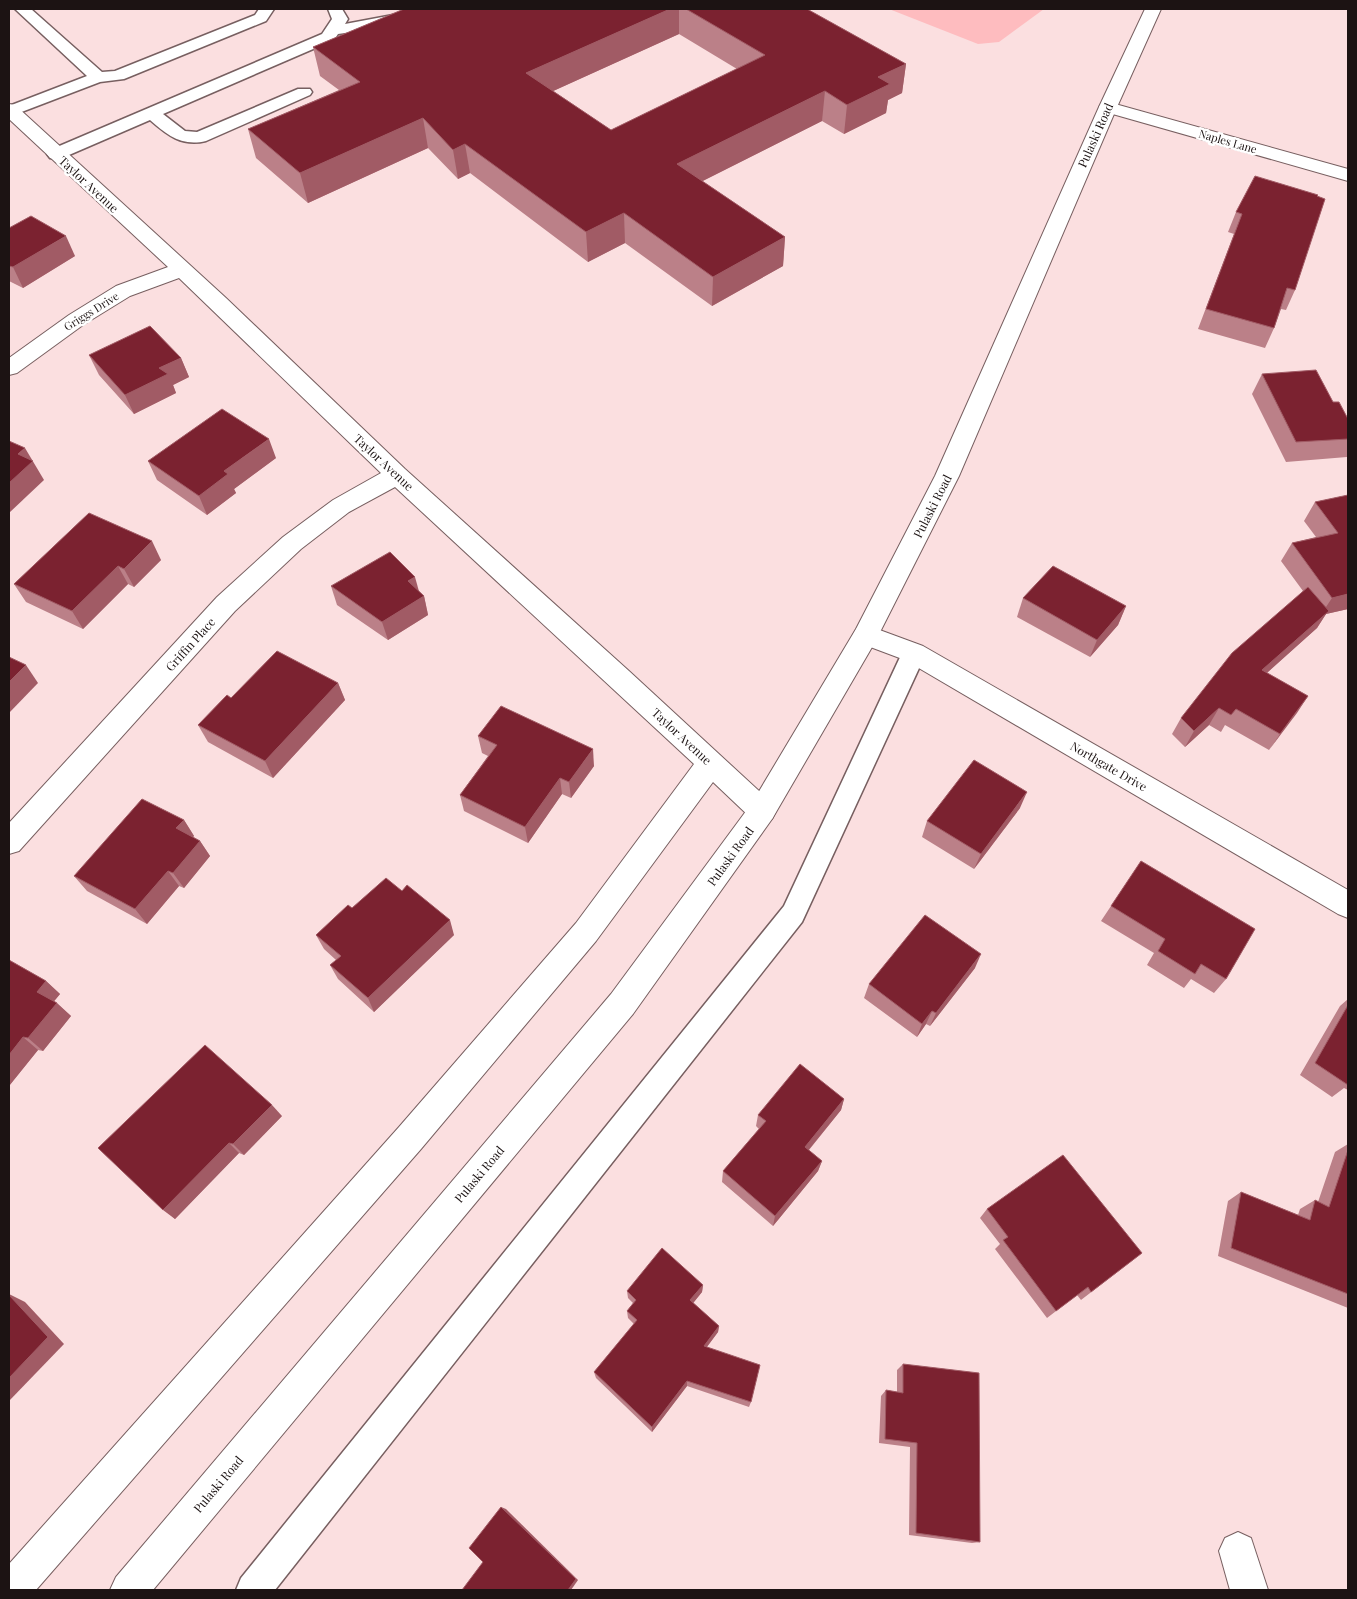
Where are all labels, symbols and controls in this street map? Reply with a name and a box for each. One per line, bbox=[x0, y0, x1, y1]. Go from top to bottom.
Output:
street label: Pulaski Road bbox=[1074, 100, 1116, 170]
street label: Naples Lane bbox=[1197, 126, 1259, 157]
street label: Taylor Avenue bbox=[56, 152, 122, 216]
street label: Griggs Drive bbox=[61, 288, 122, 334]
street label: Taylor Avenue bbox=[351, 430, 417, 494]
street label: Pulaski Road bbox=[909, 472, 955, 540]
street label: Griffin Place bbox=[162, 614, 218, 674]
street label: Taylor Avenue bbox=[649, 704, 715, 768]
street label: Northgate Drive bbox=[1068, 738, 1150, 794]
street label: Pulaski Road bbox=[703, 823, 757, 889]
street label: Pulaski Road bbox=[451, 1142, 507, 1206]
street label: Pulaski Road bbox=[190, 1452, 246, 1516]

